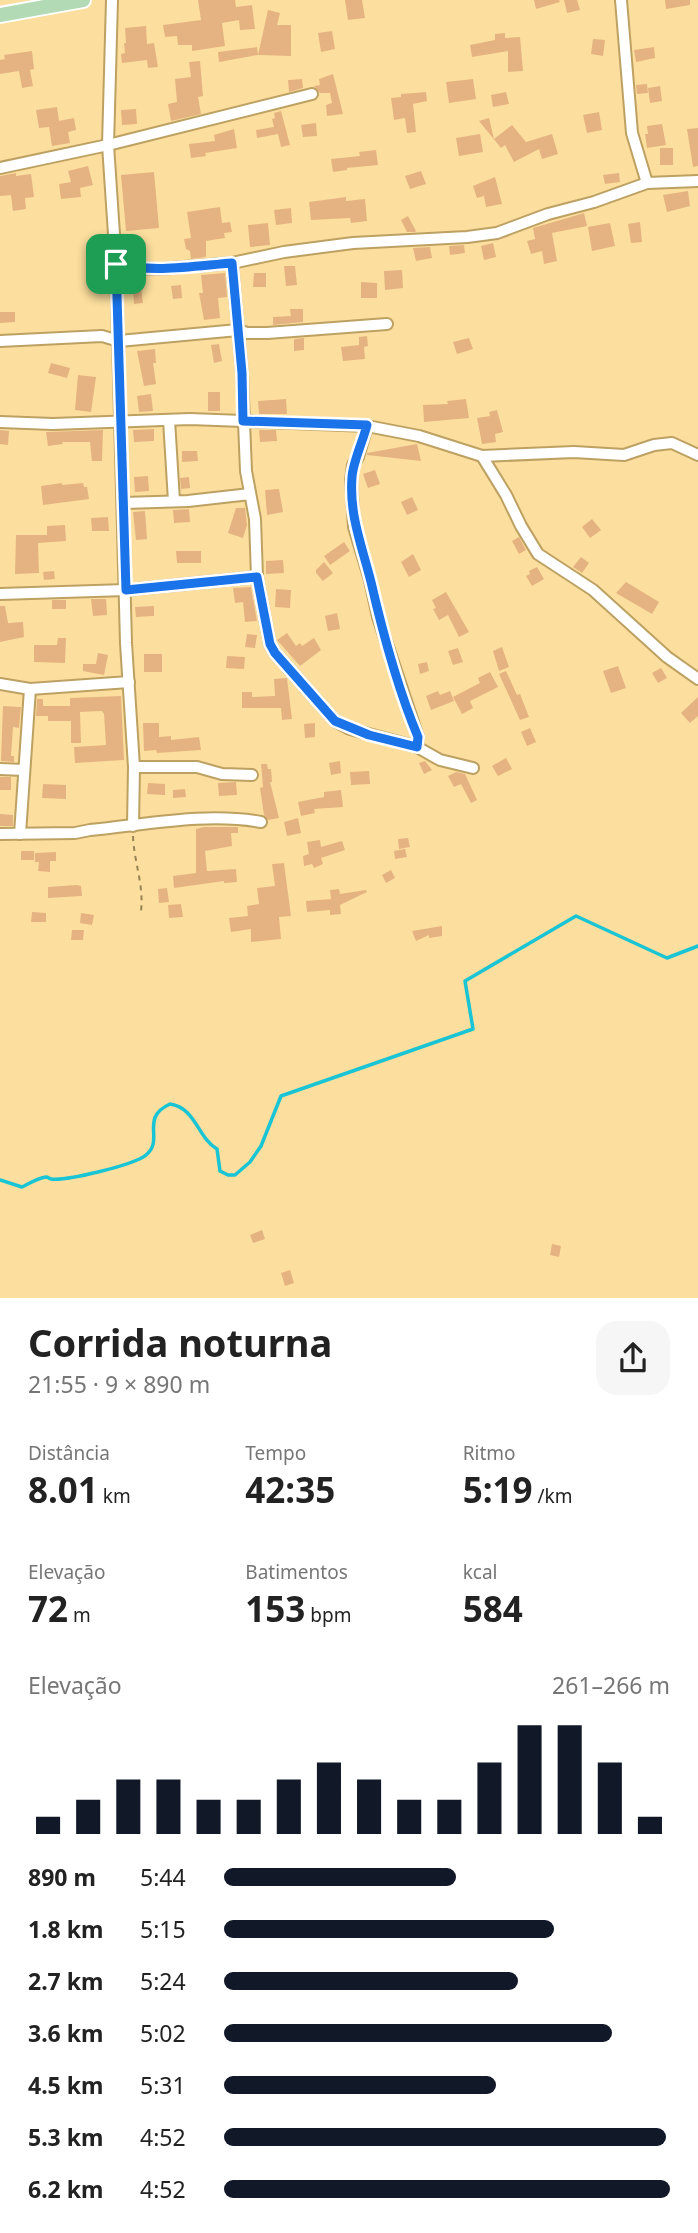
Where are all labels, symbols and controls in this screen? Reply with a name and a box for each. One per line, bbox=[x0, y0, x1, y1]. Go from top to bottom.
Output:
pin bbox=[86, 234, 146, 294]
icon: arrive bbox=[97, 245, 135, 283]
text: Corrida noturna bbox=[28, 1316, 332, 1368]
button: share bbox=[596, 1321, 670, 1395]
text: 21:55 · 9 × 890 m bbox=[28, 1368, 210, 1400]
text: Distância bbox=[28, 1440, 110, 1466]
text: Tempo bbox=[245, 1440, 306, 1466]
text: Ritmo bbox=[463, 1440, 516, 1466]
text: 8.01 bbox=[28, 1466, 98, 1513]
text: 42:35 bbox=[245, 1466, 335, 1513]
text: 5:19 bbox=[463, 1466, 533, 1513]
text: km bbox=[98, 1483, 131, 1509]
text: /km bbox=[533, 1483, 572, 1509]
text: Elevação bbox=[28, 1559, 105, 1585]
text: Batimentos bbox=[245, 1559, 348, 1585]
text: kcal bbox=[463, 1559, 497, 1585]
text: 72 bbox=[28, 1585, 68, 1632]
text: 153 bbox=[245, 1585, 305, 1632]
text: 584 bbox=[463, 1585, 523, 1632]
text: m bbox=[68, 1602, 91, 1628]
text: bpm bbox=[305, 1602, 351, 1628]
text: Elevação bbox=[28, 1669, 122, 1701]
text: 261–266 m bbox=[552, 1669, 670, 1701]
text: 890 m bbox=[28, 1861, 96, 1893]
text: 5:44 bbox=[140, 1861, 186, 1893]
text: 1.8 km bbox=[28, 1913, 103, 1945]
text: 5:15 bbox=[140, 1913, 186, 1945]
text: 2.7 km bbox=[28, 1965, 103, 1997]
text: 5:24 bbox=[140, 1965, 186, 1997]
text: 3.6 km bbox=[28, 2017, 103, 2049]
text: 5:02 bbox=[140, 2017, 186, 2049]
text: 4.5 km bbox=[28, 2069, 103, 2101]
text: 5:31 bbox=[140, 2069, 186, 2101]
text: 5.3 km bbox=[28, 2121, 103, 2153]
text: 4:52 bbox=[140, 2121, 186, 2153]
text: 6.2 km bbox=[28, 2173, 103, 2205]
text: 4:52 bbox=[140, 2173, 186, 2205]

